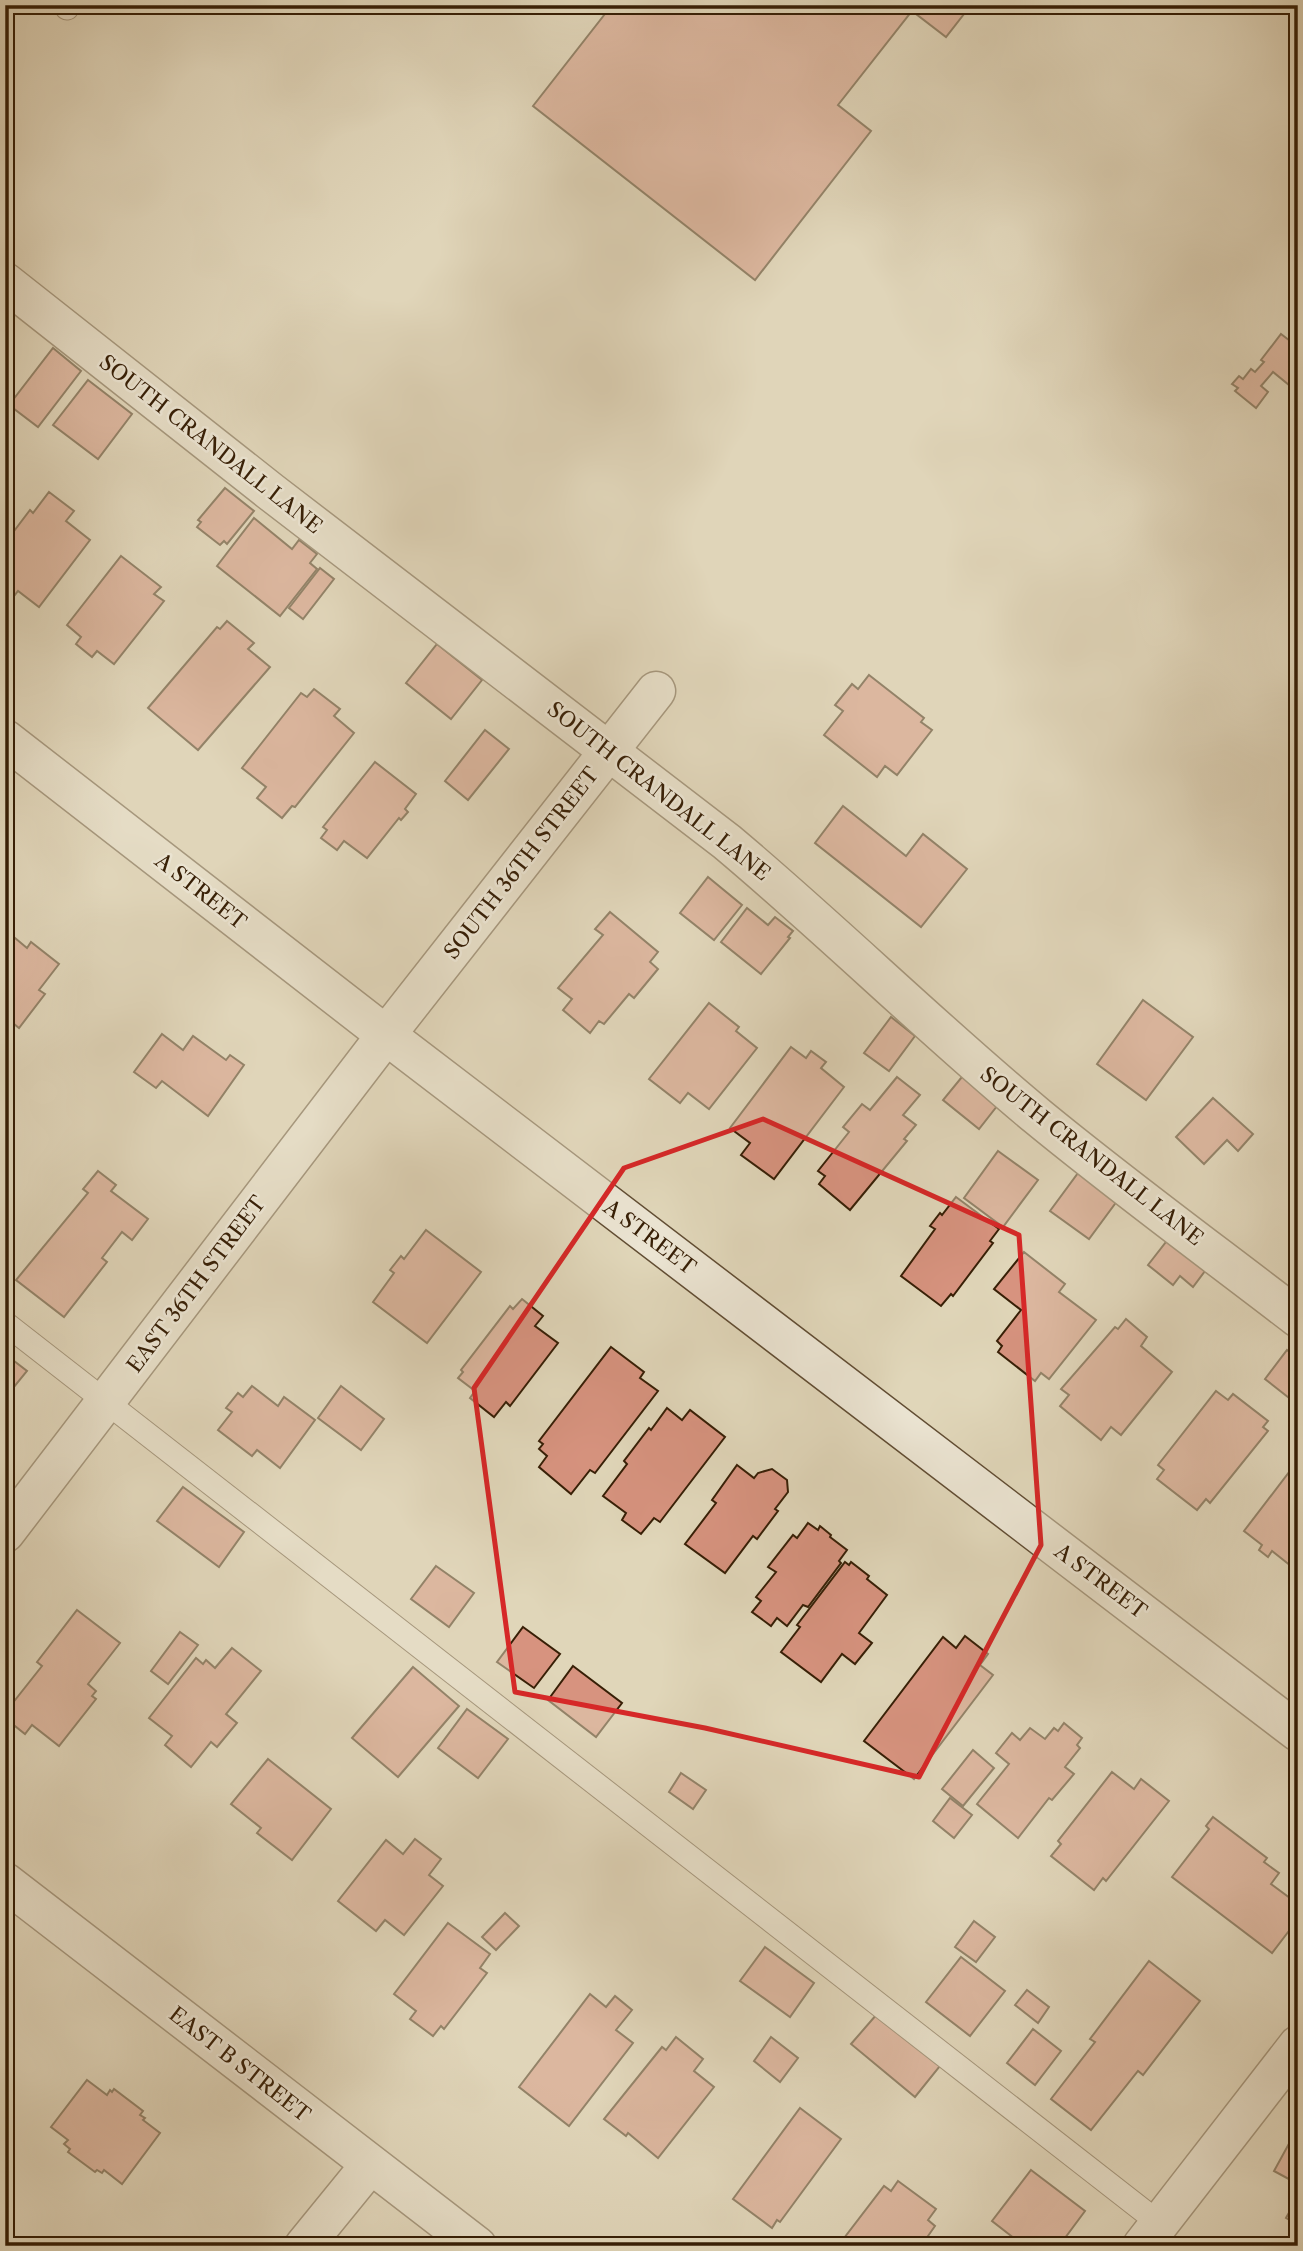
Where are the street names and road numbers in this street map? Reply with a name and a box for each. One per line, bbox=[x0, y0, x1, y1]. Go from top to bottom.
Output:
street label: SOUTH CRANDALL LANE bbox=[95, 349, 327, 539]
street label: SOUTH CRANDALL LANE bbox=[543, 696, 775, 886]
street label: SOUTH 36TH STREET bbox=[438, 762, 604, 964]
street label: A STREET bbox=[150, 847, 252, 934]
street label: SOUTH CRANDALL LANE bbox=[976, 1061, 1208, 1251]
street label: EAST 36TH STREET bbox=[121, 1191, 271, 1377]
street label: A STREET bbox=[598, 1194, 701, 1280]
street label: A STREET bbox=[1049, 1538, 1152, 1624]
street label: EAST B STREET bbox=[165, 2001, 316, 2127]

